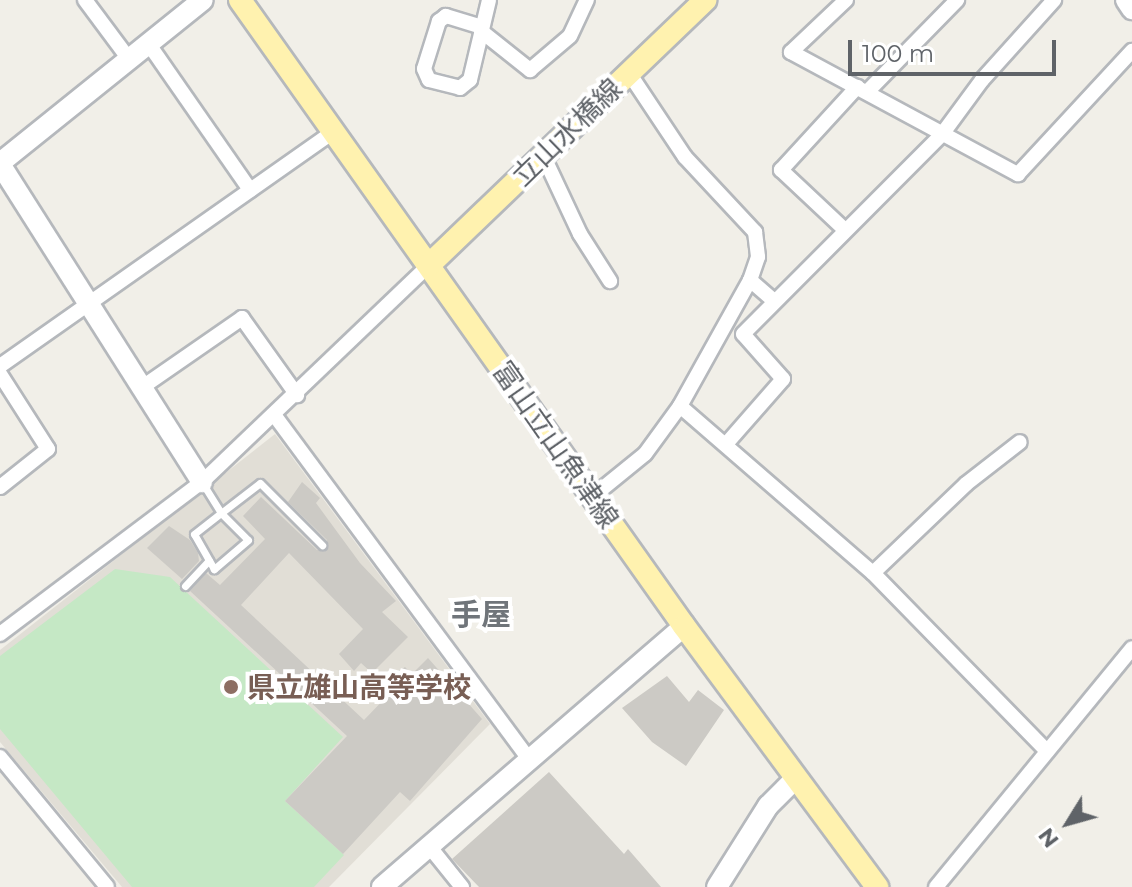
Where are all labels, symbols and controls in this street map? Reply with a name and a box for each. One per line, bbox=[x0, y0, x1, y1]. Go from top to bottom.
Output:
scale bar bbox=[852, 24, 1060, 74]
text: 100 m bbox=[862, 39, 934, 68]
street label: 立山水橋線 bbox=[505, 71, 629, 193]
street label: 富山立山魚津線 bbox=[486, 355, 626, 535]
district label: 手屋 bbox=[451, 597, 511, 633]
place label: 県立雄山高等学校 bbox=[247, 670, 471, 704]
marker: 県立雄山高等学校 bbox=[222, 678, 240, 696]
north arrow bbox=[1028, 783, 1108, 863]
text: N bbox=[1032, 823, 1065, 853]

